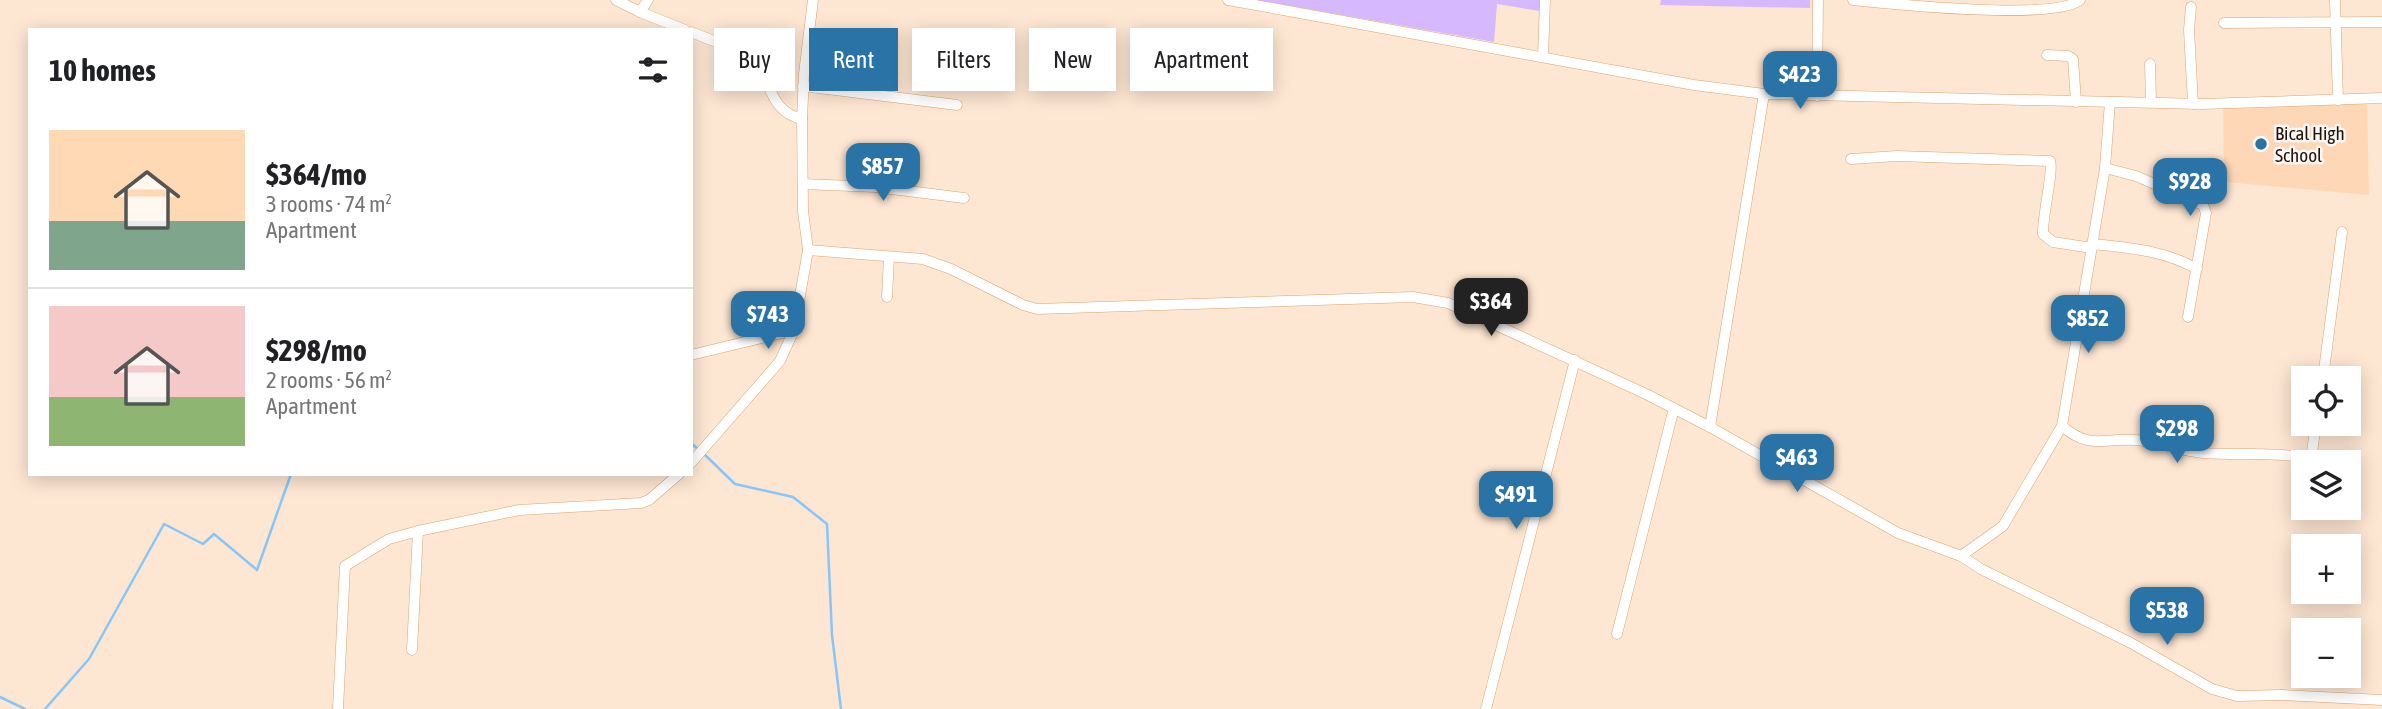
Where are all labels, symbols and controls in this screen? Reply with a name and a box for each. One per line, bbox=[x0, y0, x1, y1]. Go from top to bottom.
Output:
chip: Buy bbox=[714, 28, 795, 91]
chip: Rent bbox=[809, 28, 898, 91]
chip: Filters bbox=[912, 28, 1015, 91]
chip: New bbox=[1029, 28, 1116, 91]
chip: Apartment bbox=[1130, 28, 1273, 91]
icon: filters bbox=[634, 51, 672, 89]
pin: $423 bbox=[1759, 52, 1841, 111]
text: 10 homes bbox=[49, 53, 156, 87]
text: $423 bbox=[1779, 61, 1821, 87]
place label: Bical High School bbox=[2275, 122, 2345, 166]
marker: Bical High School bbox=[2253, 136, 2269, 152]
pin: $857 bbox=[842, 144, 924, 203]
text: $857 bbox=[862, 153, 904, 179]
text: $364/mo bbox=[266, 157, 367, 191]
icon: home bbox=[105, 158, 189, 242]
pin: $928 bbox=[2149, 158, 2231, 218]
text: $928 bbox=[2169, 168, 2211, 194]
text: 3 rooms · 74 m² bbox=[266, 191, 392, 217]
text: Apartment bbox=[266, 217, 357, 243]
pin: $364 bbox=[1450, 278, 1532, 338]
text: $364 bbox=[1470, 288, 1512, 314]
pin: $743 bbox=[727, 292, 809, 351]
pin: $852 bbox=[2047, 296, 2129, 355]
text: $743 bbox=[747, 301, 789, 327]
text: $852 bbox=[2067, 305, 2109, 331]
text: $298/mo bbox=[266, 333, 367, 367]
icon: home bbox=[105, 334, 189, 418]
map controls bbox=[2291, 366, 2361, 688]
button: locate bbox=[2291, 366, 2361, 436]
text: 2 rooms · 56 m² bbox=[266, 367, 392, 393]
text: Apartment bbox=[266, 393, 357, 419]
pin: $298 bbox=[2136, 406, 2218, 465]
text: $298 bbox=[2156, 415, 2198, 441]
pin: $463 bbox=[1756, 434, 1838, 494]
text: $463 bbox=[1776, 444, 1818, 470]
button: layers bbox=[2291, 450, 2361, 520]
pin: $491 bbox=[1475, 472, 1557, 531]
text: $491 bbox=[1495, 481, 1537, 507]
button: + bbox=[2291, 534, 2361, 604]
pin: $538 bbox=[2126, 588, 2208, 647]
text: $538 bbox=[2146, 597, 2188, 623]
button: − bbox=[2291, 618, 2361, 688]

